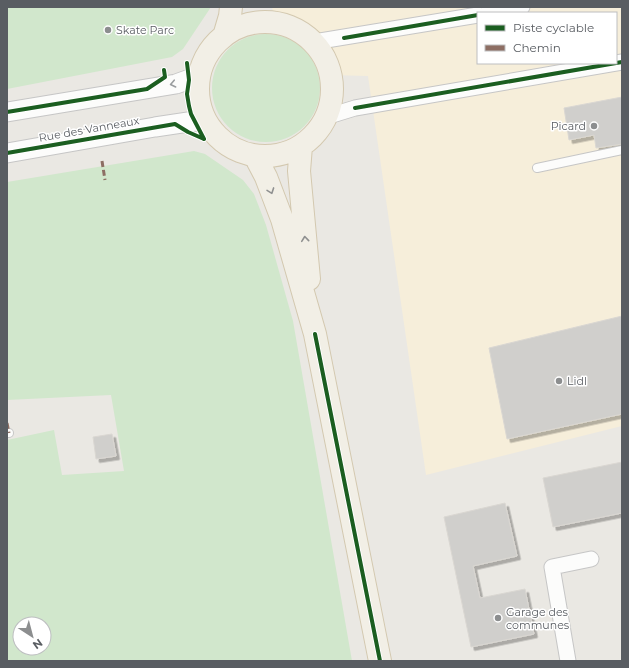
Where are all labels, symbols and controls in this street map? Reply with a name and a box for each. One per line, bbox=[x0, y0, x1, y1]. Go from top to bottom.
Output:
legend bbox=[477, 12, 617, 64]
text: Piste cyclable bbox=[513, 20, 594, 35]
place label: Skate Parc bbox=[116, 23, 174, 37]
marker: Skate Parc bbox=[103, 25, 113, 35]
text: Chemin bbox=[513, 40, 561, 55]
one-way arrow bbox=[170, 80, 176, 88]
street label: Rue des Vanneaux bbox=[38, 113, 141, 145]
place label: Picard bbox=[551, 119, 586, 133]
marker: Picard bbox=[589, 121, 599, 131]
one-way arrow bbox=[267, 187, 275, 194]
one-way arrow bbox=[301, 236, 310, 242]
place label: Lidl bbox=[567, 374, 587, 388]
marker: Lidl bbox=[554, 376, 564, 386]
place label: Garage des communes bbox=[506, 605, 570, 632]
marker: Garage des communes bbox=[493, 613, 503, 623]
north arrow bbox=[12, 616, 52, 656]
text: N bbox=[30, 636, 46, 652]

